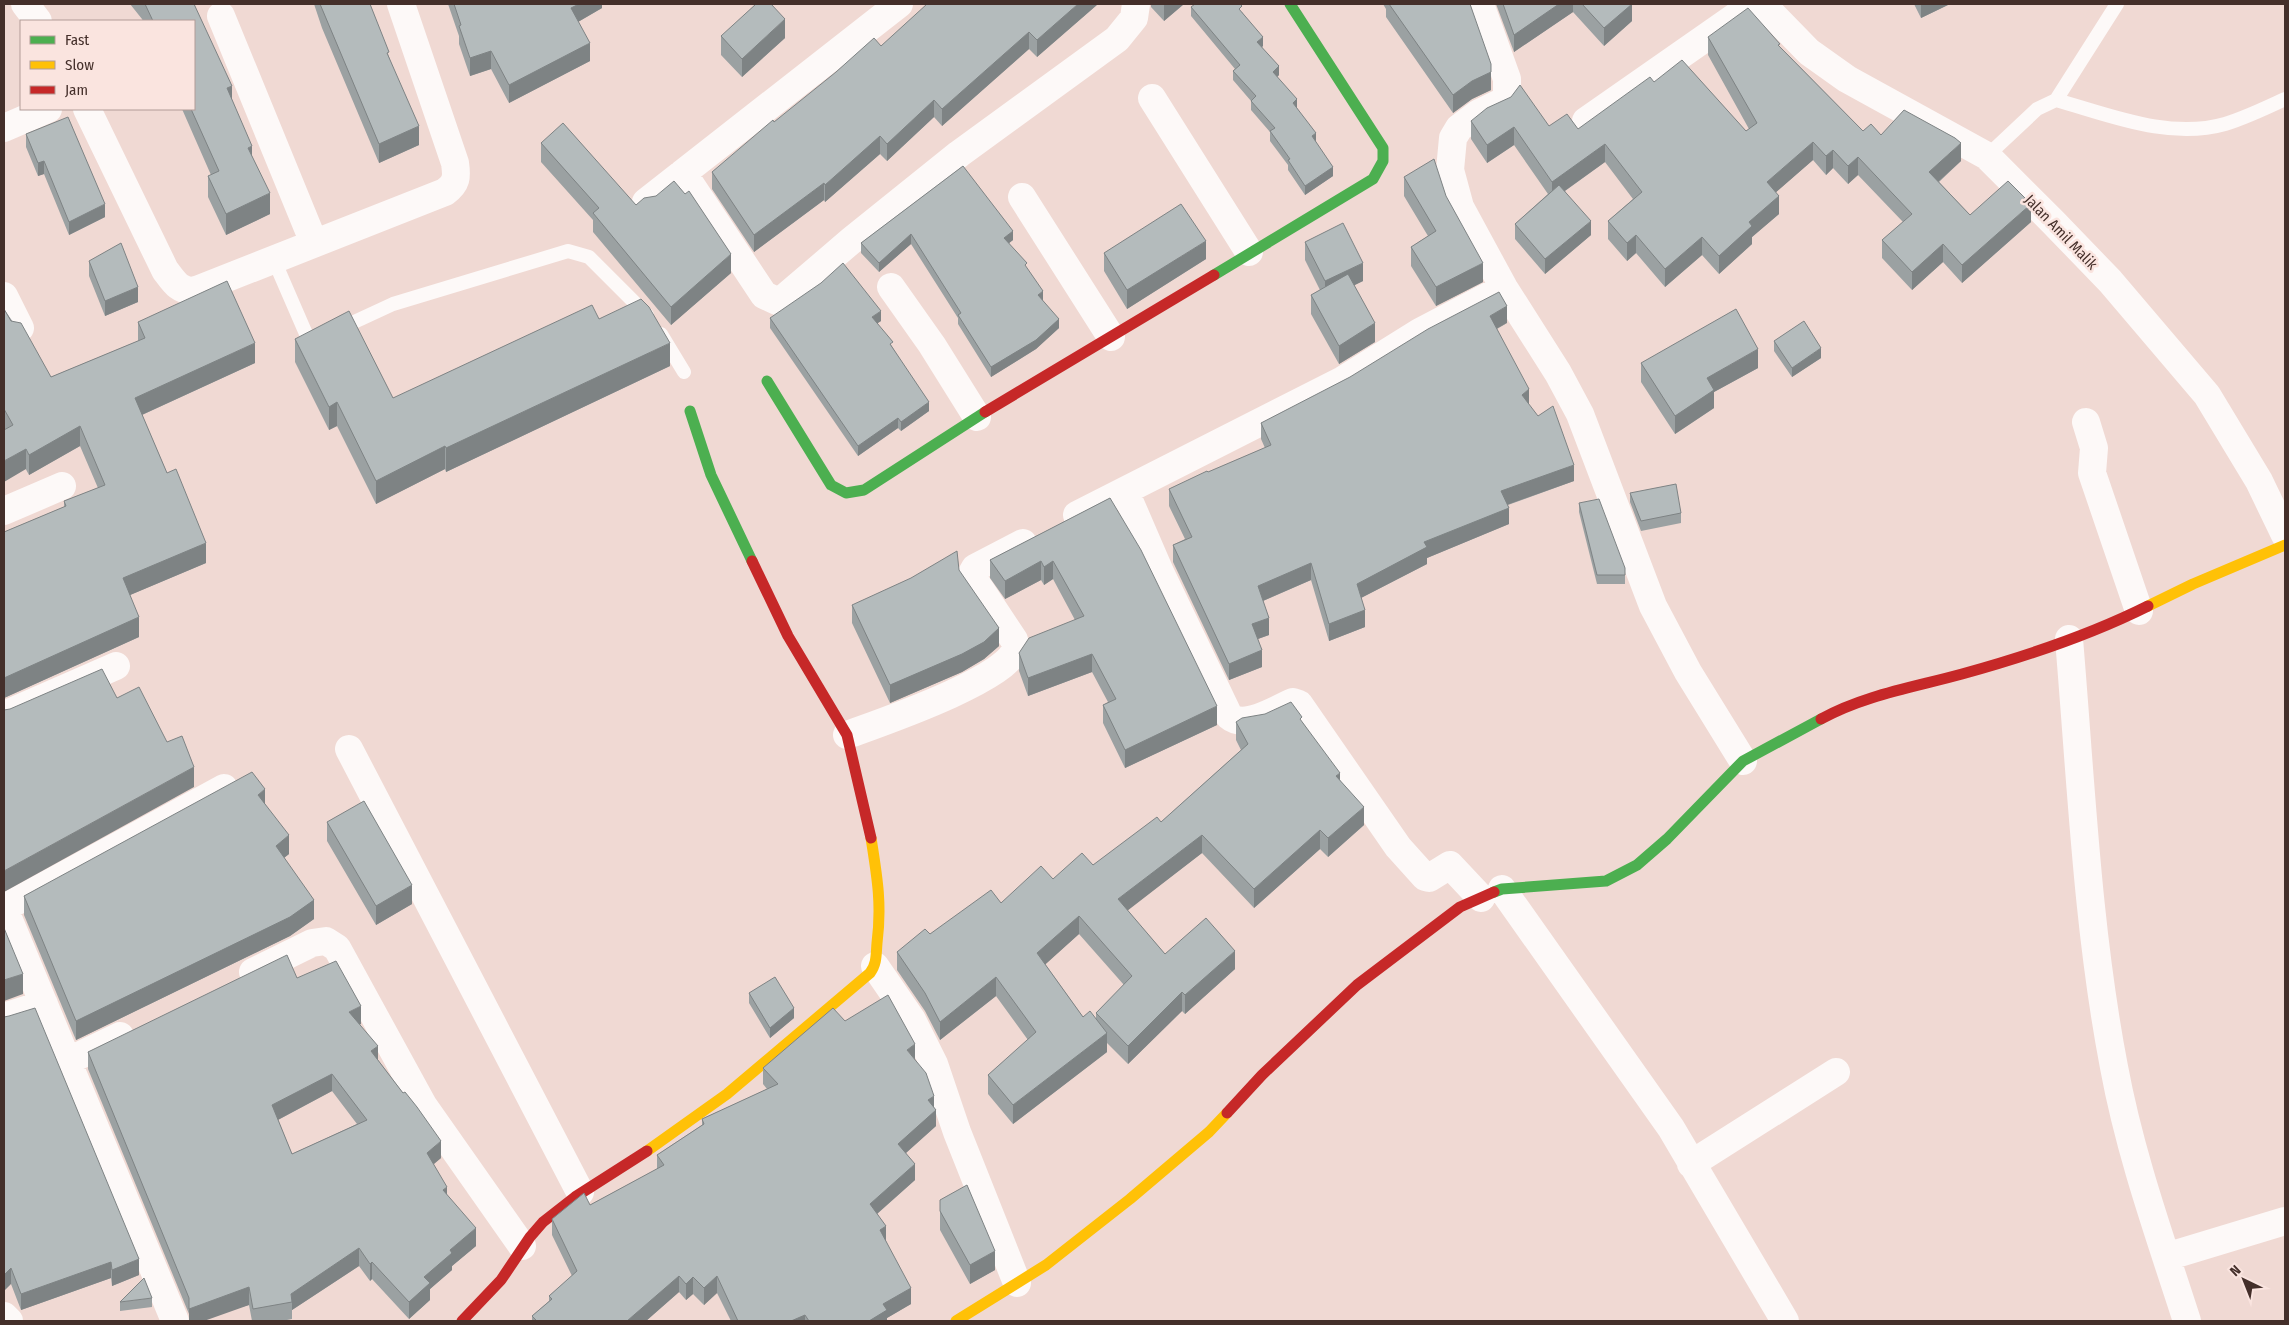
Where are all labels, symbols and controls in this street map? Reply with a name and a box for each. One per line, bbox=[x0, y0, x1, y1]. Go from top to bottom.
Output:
legend bbox=[20, 20, 195, 110]
text: Fast bbox=[65, 31, 89, 49]
text: Slow bbox=[65, 56, 94, 74]
text: Jam bbox=[65, 81, 88, 99]
street label: Jalan Amil Malik bbox=[2021, 191, 2101, 273]
north arrow bbox=[2219, 1255, 2269, 1305]
text: N bbox=[2227, 1262, 2244, 1280]

